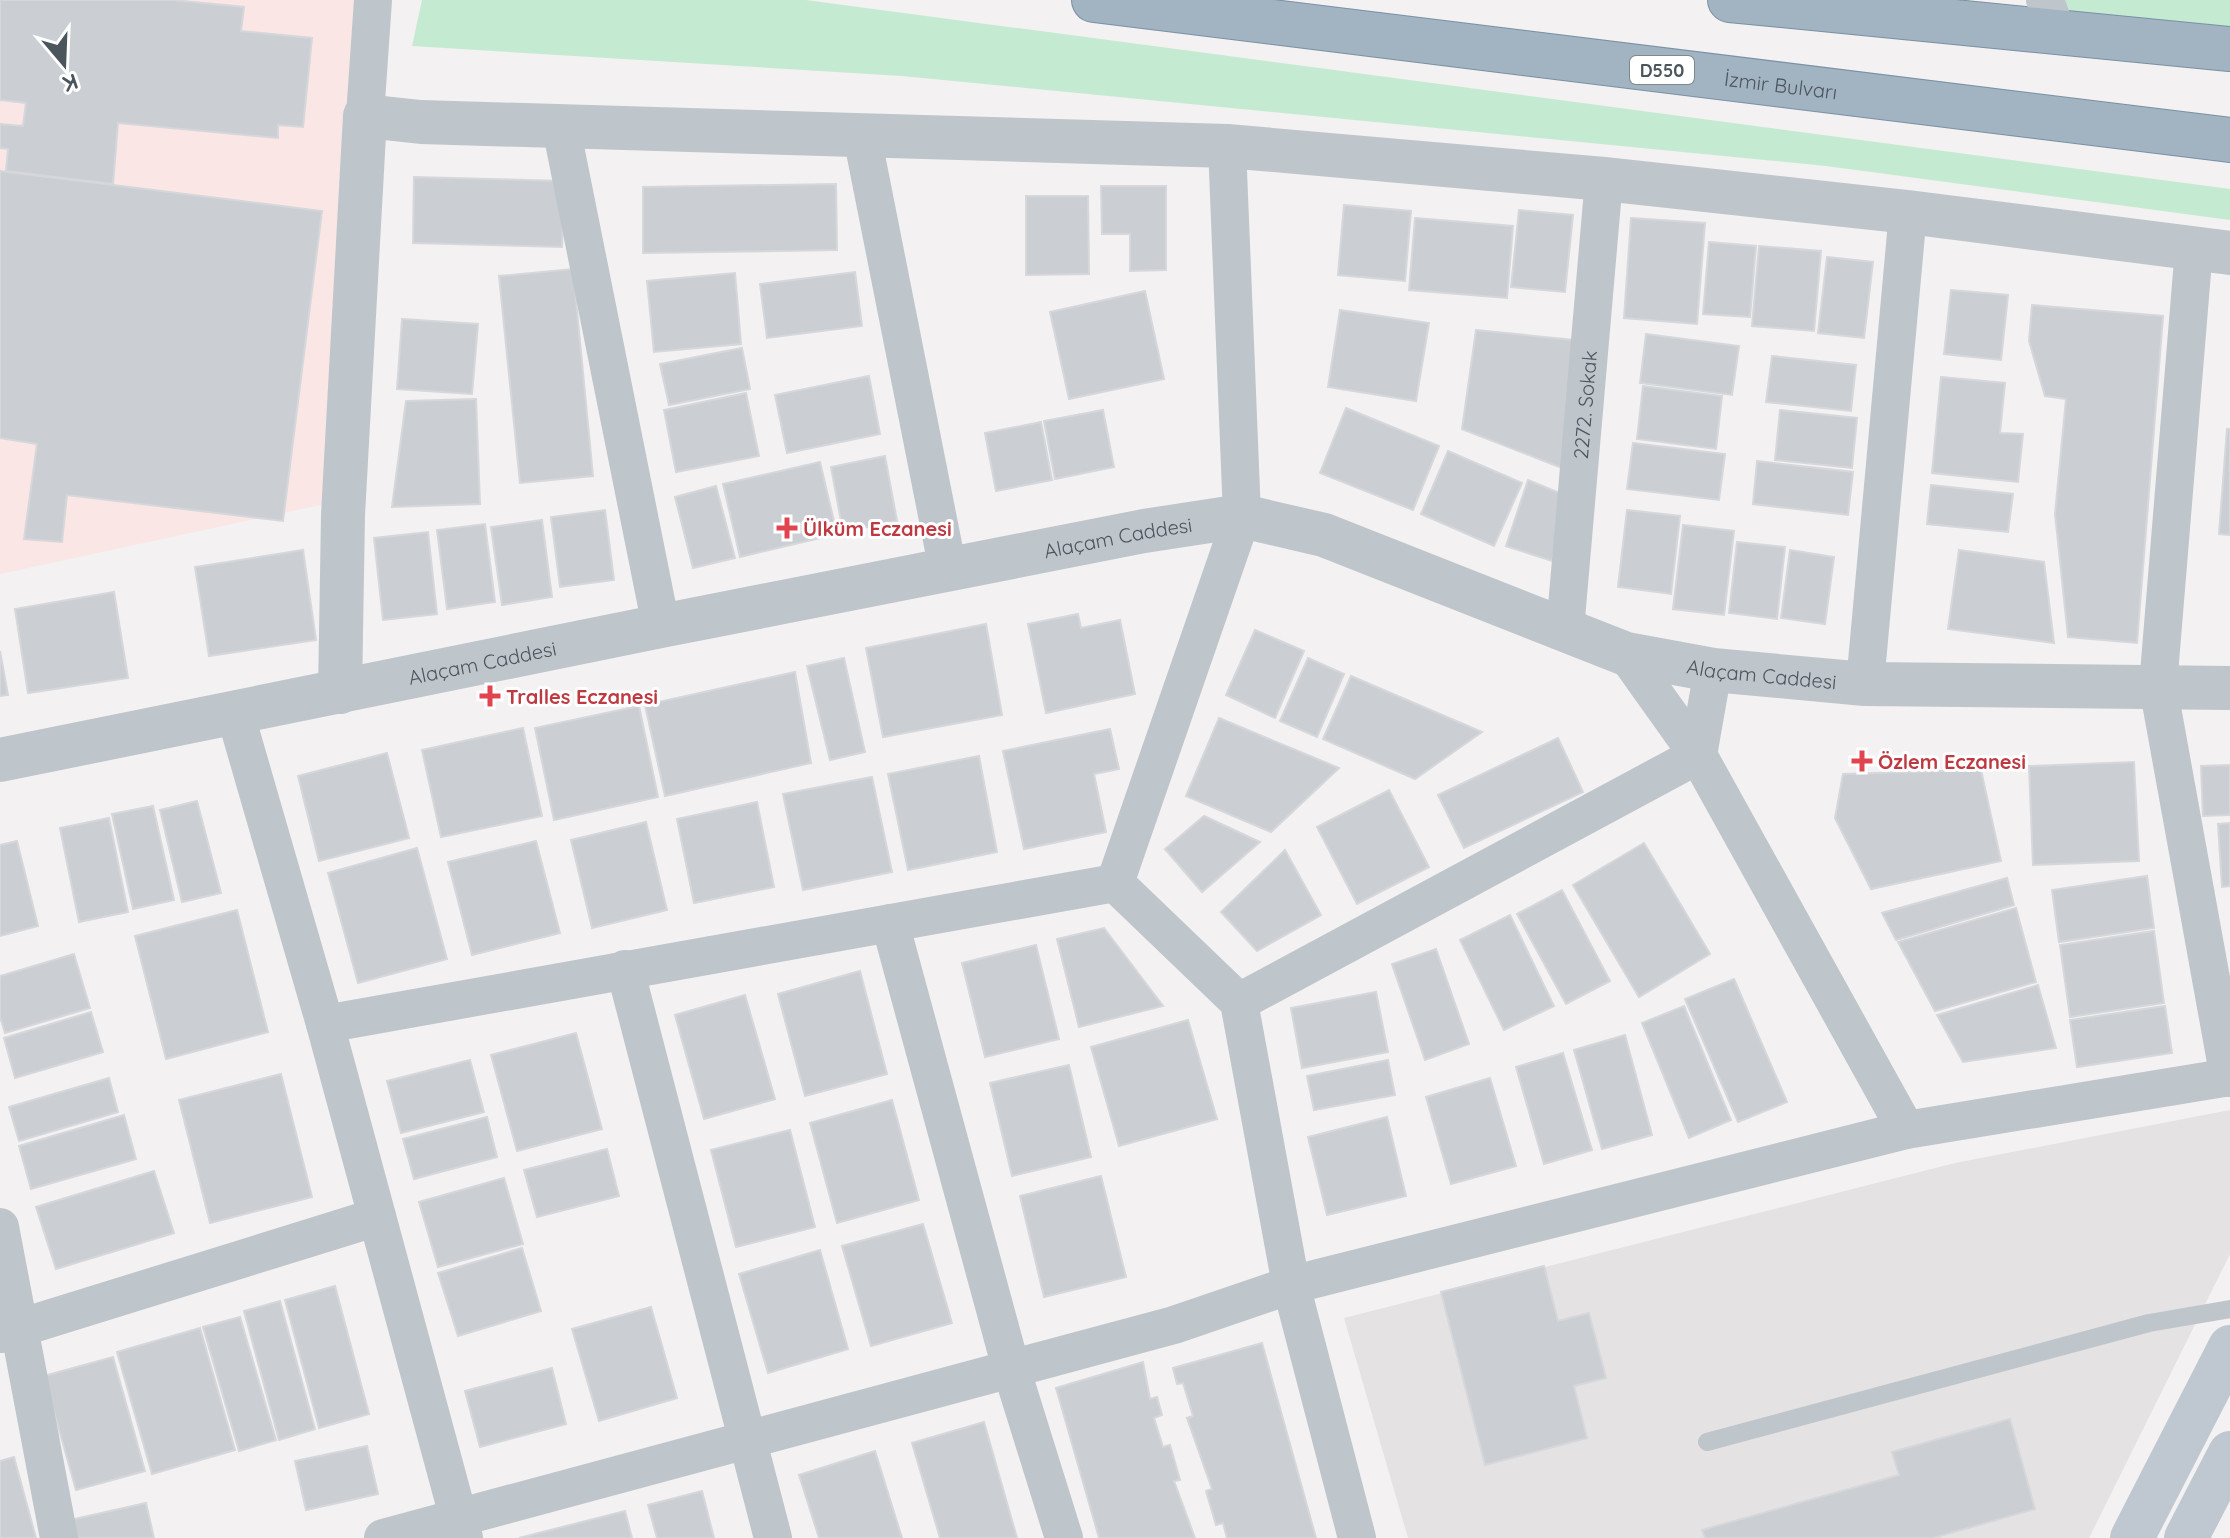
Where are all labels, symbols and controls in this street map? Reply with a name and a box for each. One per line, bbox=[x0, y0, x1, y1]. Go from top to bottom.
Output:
north arrow bbox=[24, 24, 104, 104]
road number: D550 bbox=[1630, 56, 1694, 84]
street label: İzmir Bulvarı bbox=[1723, 65, 1839, 104]
text: K bbox=[59, 67, 82, 98]
street label: 2272. Sokak bbox=[1567, 349, 1602, 460]
street label: Alaçam Caddesi bbox=[1042, 511, 1194, 563]
place label: Ülküm Eczanesi bbox=[803, 516, 952, 541]
marker: Ülküm Eczanesi bbox=[778, 519, 796, 537]
street label: Alaçam Caddesi bbox=[406, 635, 558, 689]
street label: Alaçam Caddesi bbox=[1685, 653, 1838, 694]
place label: Tralles Eczanesi bbox=[506, 684, 658, 709]
marker: Tralles Eczanesi bbox=[481, 687, 499, 705]
place label: Özlem Eczanesi bbox=[1878, 749, 2026, 774]
marker: Özlem Eczanesi bbox=[1853, 752, 1871, 770]

